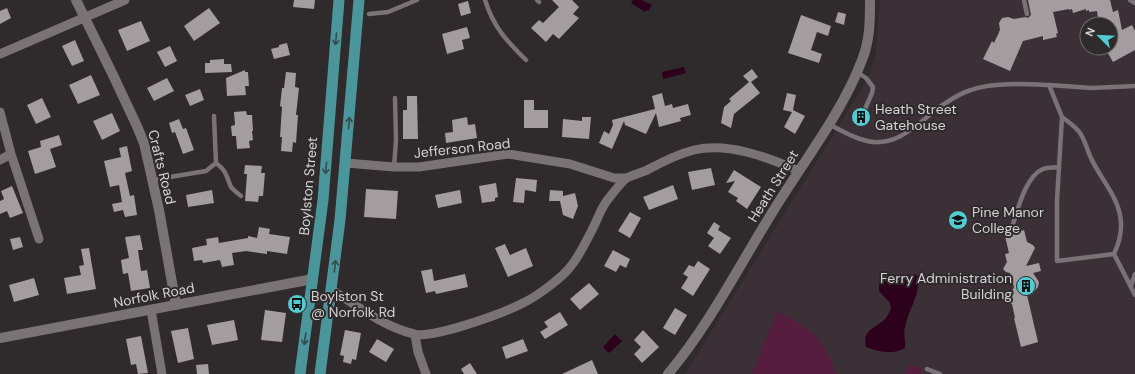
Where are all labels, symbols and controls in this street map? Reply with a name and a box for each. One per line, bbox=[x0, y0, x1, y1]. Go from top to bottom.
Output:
north arrow bbox=[1079, 16, 1119, 56]
text: N bbox=[1082, 25, 1098, 38]
one-way arrow bbox=[333, 32, 340, 45]
place label: Heath Street Gatehouse bbox=[875, 100, 957, 134]
building icon: Heath Street Gatehouse bbox=[850, 106, 872, 128]
one-way arrow bbox=[345, 117, 353, 130]
street label: Crafts Road bbox=[144, 128, 180, 206]
street label: Jefferson Road bbox=[413, 134, 511, 162]
street label: Boylston Street bbox=[295, 136, 321, 236]
street label: Heath Street bbox=[744, 147, 802, 225]
one-way arrow bbox=[322, 161, 329, 174]
place label: Pine Manor College bbox=[972, 203, 1044, 237]
school or university icon: Pine Manor College bbox=[947, 209, 969, 231]
one-way arrow bbox=[331, 260, 339, 273]
place label: Ferry Administration Building bbox=[880, 269, 1012, 303]
building icon: Ferry Administration Building bbox=[1015, 275, 1037, 297]
street label: Norfolk Road bbox=[112, 278, 196, 312]
place label: Boylston St @ Norfolk Rd bbox=[311, 287, 395, 321]
bus stop icon: Boylston St @ Norfolk Rd bbox=[286, 293, 308, 315]
one-way arrow bbox=[301, 332, 309, 345]

